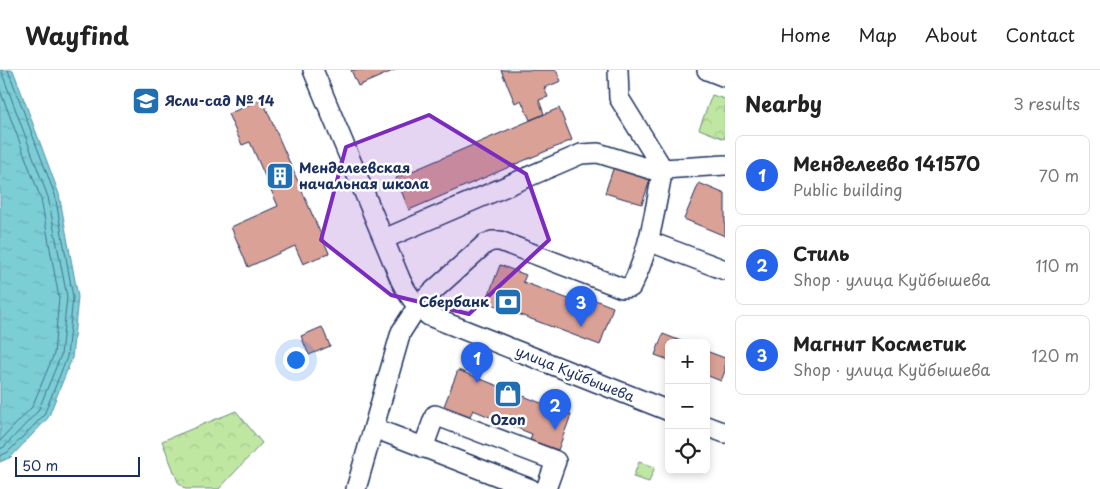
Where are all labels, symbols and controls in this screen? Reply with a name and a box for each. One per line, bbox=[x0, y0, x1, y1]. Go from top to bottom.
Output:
text: Wayfind bbox=[25, 17, 129, 53]
text: Home bbox=[780, 21, 830, 48]
text: Map bbox=[858, 21, 897, 48]
text: About bbox=[925, 21, 977, 48]
text: Contact bbox=[1005, 21, 1075, 48]
school or university icon: Ясли-сад № 14 bbox=[131, 86, 161, 116]
text: Nearby bbox=[745, 87, 822, 119]
place label: Ясли-сад № 14 bbox=[165, 90, 275, 111]
text: 3 results bbox=[1013, 91, 1080, 115]
text: Менделеево 141570 bbox=[793, 149, 980, 177]
place label: Менделеевская начальная школа bbox=[299, 157, 430, 194]
building icon: Менделеевская начальная школа bbox=[265, 161, 295, 191]
text: 1 bbox=[758, 163, 766, 187]
text: 70 m bbox=[1039, 163, 1079, 187]
text: Public building bbox=[793, 177, 903, 201]
text: Стиль bbox=[793, 239, 849, 267]
text: 2 bbox=[756, 253, 768, 277]
text: 110 m bbox=[1036, 253, 1079, 277]
text: Shop · улица Куйбышева bbox=[793, 267, 990, 291]
pin: 3 bbox=[565, 286, 597, 327]
bank icon: Сбербанк bbox=[493, 287, 523, 317]
place label: Сбербанк bbox=[419, 291, 489, 312]
text: Магнит Косметик bbox=[793, 329, 966, 357]
map controls bbox=[665, 339, 710, 474]
button: + bbox=[665, 339, 710, 384]
street label: улица Куйбышева bbox=[513, 340, 638, 407]
pin: 1 bbox=[461, 342, 493, 383]
text: 3 bbox=[757, 343, 767, 367]
text: 120 m bbox=[1032, 343, 1079, 367]
your location bbox=[283, 347, 309, 373]
text: Shop · улица Куйбышева bbox=[793, 357, 990, 381]
shop icon: Ozon bbox=[493, 379, 523, 409]
button: − bbox=[665, 384, 710, 429]
pin: 2 bbox=[539, 389, 571, 430]
place label: Ozon bbox=[490, 409, 526, 430]
button: locate bbox=[665, 429, 710, 474]
scale bar bbox=[15, 454, 140, 477]
text: 50 m bbox=[22, 455, 58, 476]

